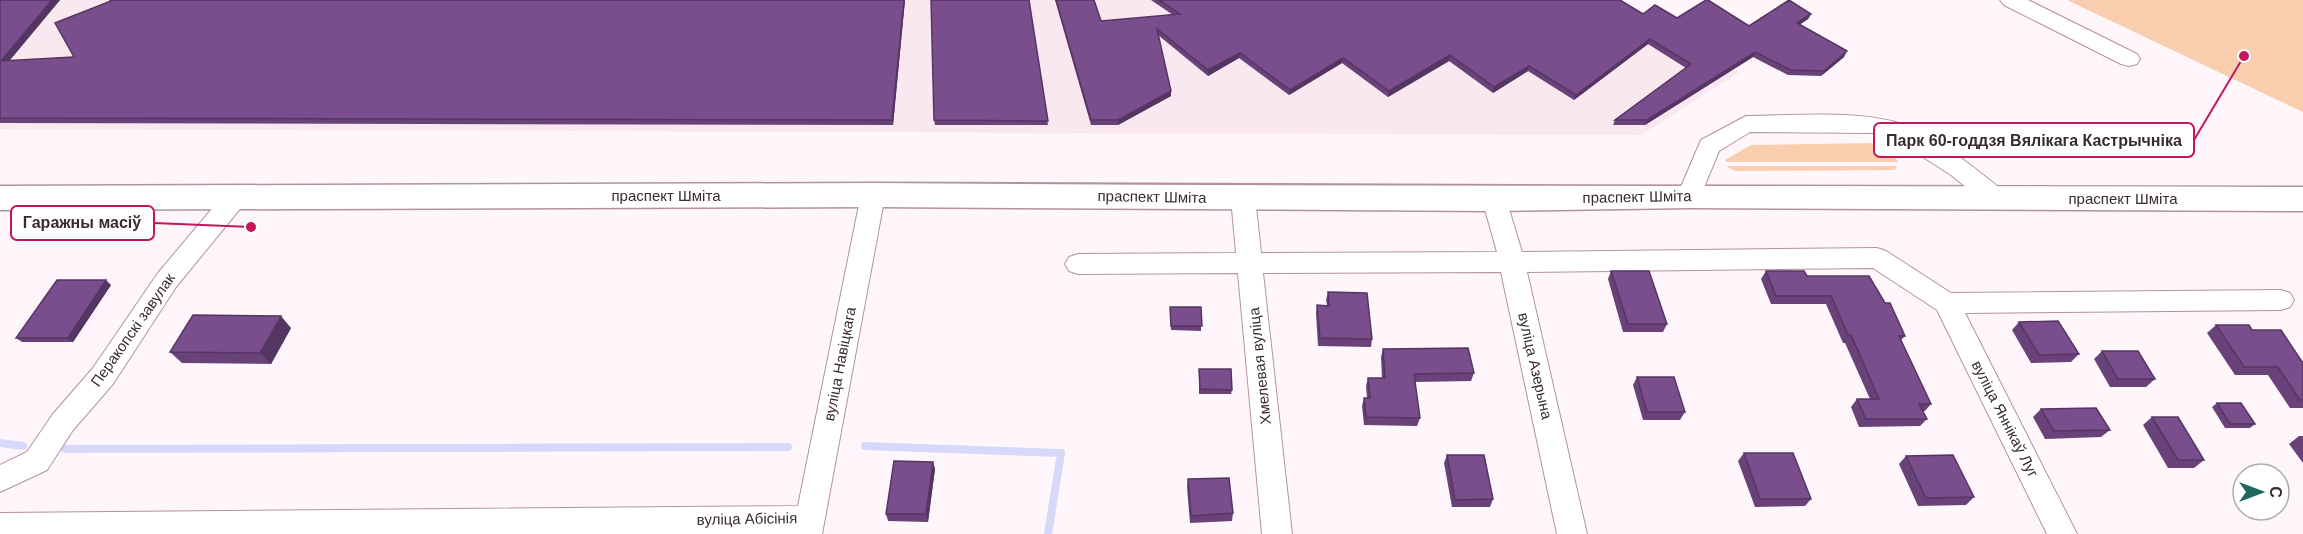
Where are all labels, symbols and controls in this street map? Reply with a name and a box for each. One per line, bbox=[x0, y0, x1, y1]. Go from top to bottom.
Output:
callout: Парк 60-годдзя Вялікага Кастрычніка bbox=[1874, 123, 2194, 157]
text: Парк 60-годдзя Вялікага Кастрычніка bbox=[1886, 132, 2182, 149]
street label: праспект Шміта bbox=[612, 187, 721, 204]
street label: праспект Шміта bbox=[1097, 187, 1207, 206]
street label: праспект Шміта bbox=[1582, 187, 1692, 206]
street label: праспект Шміта bbox=[2069, 190, 2178, 207]
callout: Гаражны масіў bbox=[11, 206, 154, 240]
text: Гаражны масіў bbox=[23, 214, 141, 231]
street label: Перакопскі завулак bbox=[87, 269, 178, 390]
street label: вуліца Навіцкага bbox=[820, 305, 859, 422]
street label: Хмелевая вуліца bbox=[1245, 306, 1274, 425]
street label: вуліца Азерына bbox=[1515, 311, 1556, 421]
street label: вуліца Яннікаў Луг bbox=[1969, 358, 2042, 480]
north arrow bbox=[2231, 462, 2291, 522]
text: С bbox=[2267, 486, 2284, 498]
street label: вуліца Абісінія bbox=[697, 509, 797, 528]

